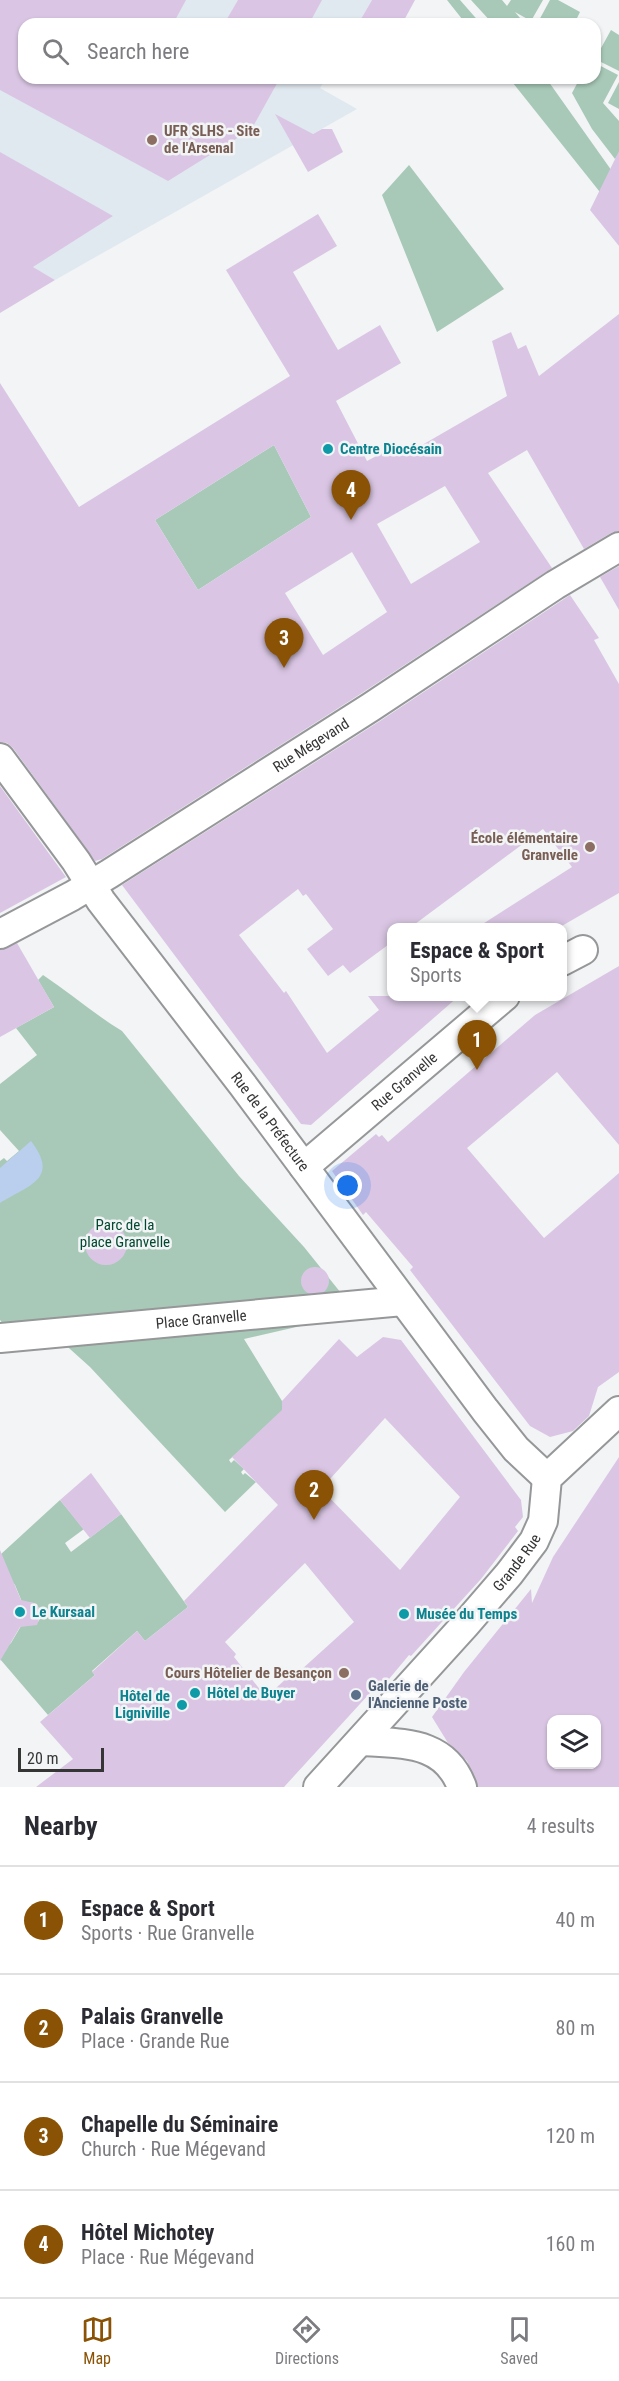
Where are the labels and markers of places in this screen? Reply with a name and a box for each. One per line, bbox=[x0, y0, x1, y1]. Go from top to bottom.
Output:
place label: UFR SLHS - Site de l'Arsenal bbox=[164, 122, 260, 157]
marker: UFR SLHS - Site de l'Arsenal bbox=[145, 133, 159, 147]
place label: Centre Diocésain bbox=[340, 440, 442, 458]
marker: Centre Diocésain bbox=[321, 442, 335, 456]
pin: 4 bbox=[332, 470, 370, 520]
pin: 3 bbox=[264, 618, 304, 668]
place label: École élémentaire Granvelle bbox=[471, 829, 578, 864]
marker: École élémentaire Granvelle bbox=[583, 840, 597, 854]
pin: 1 bbox=[458, 1020, 496, 1070]
pin: 2 bbox=[294, 1470, 334, 1520]
place label: Le Kursaal bbox=[32, 1603, 95, 1621]
marker: Le Kursaal bbox=[13, 1605, 27, 1619]
place label: Musée du Temps bbox=[416, 1605, 517, 1623]
marker: Musée du Temps bbox=[397, 1607, 411, 1621]
place label: Cours Hôtelier de Besançon bbox=[165, 1664, 332, 1682]
marker: Cours Hôtelier de Besançon bbox=[337, 1666, 351, 1680]
place label: Galerie de l'Ancienne Poste bbox=[368, 1677, 467, 1712]
place label: Hôtel de Buyer bbox=[207, 1684, 295, 1702]
marker: Hôtel de Buyer bbox=[188, 1686, 202, 1700]
place label: Hôtel de Ligniville bbox=[115, 1687, 170, 1722]
marker: Galerie de l'Ancienne Poste bbox=[349, 1688, 363, 1702]
marker: Hôtel de Ligniville bbox=[175, 1698, 189, 1712]

